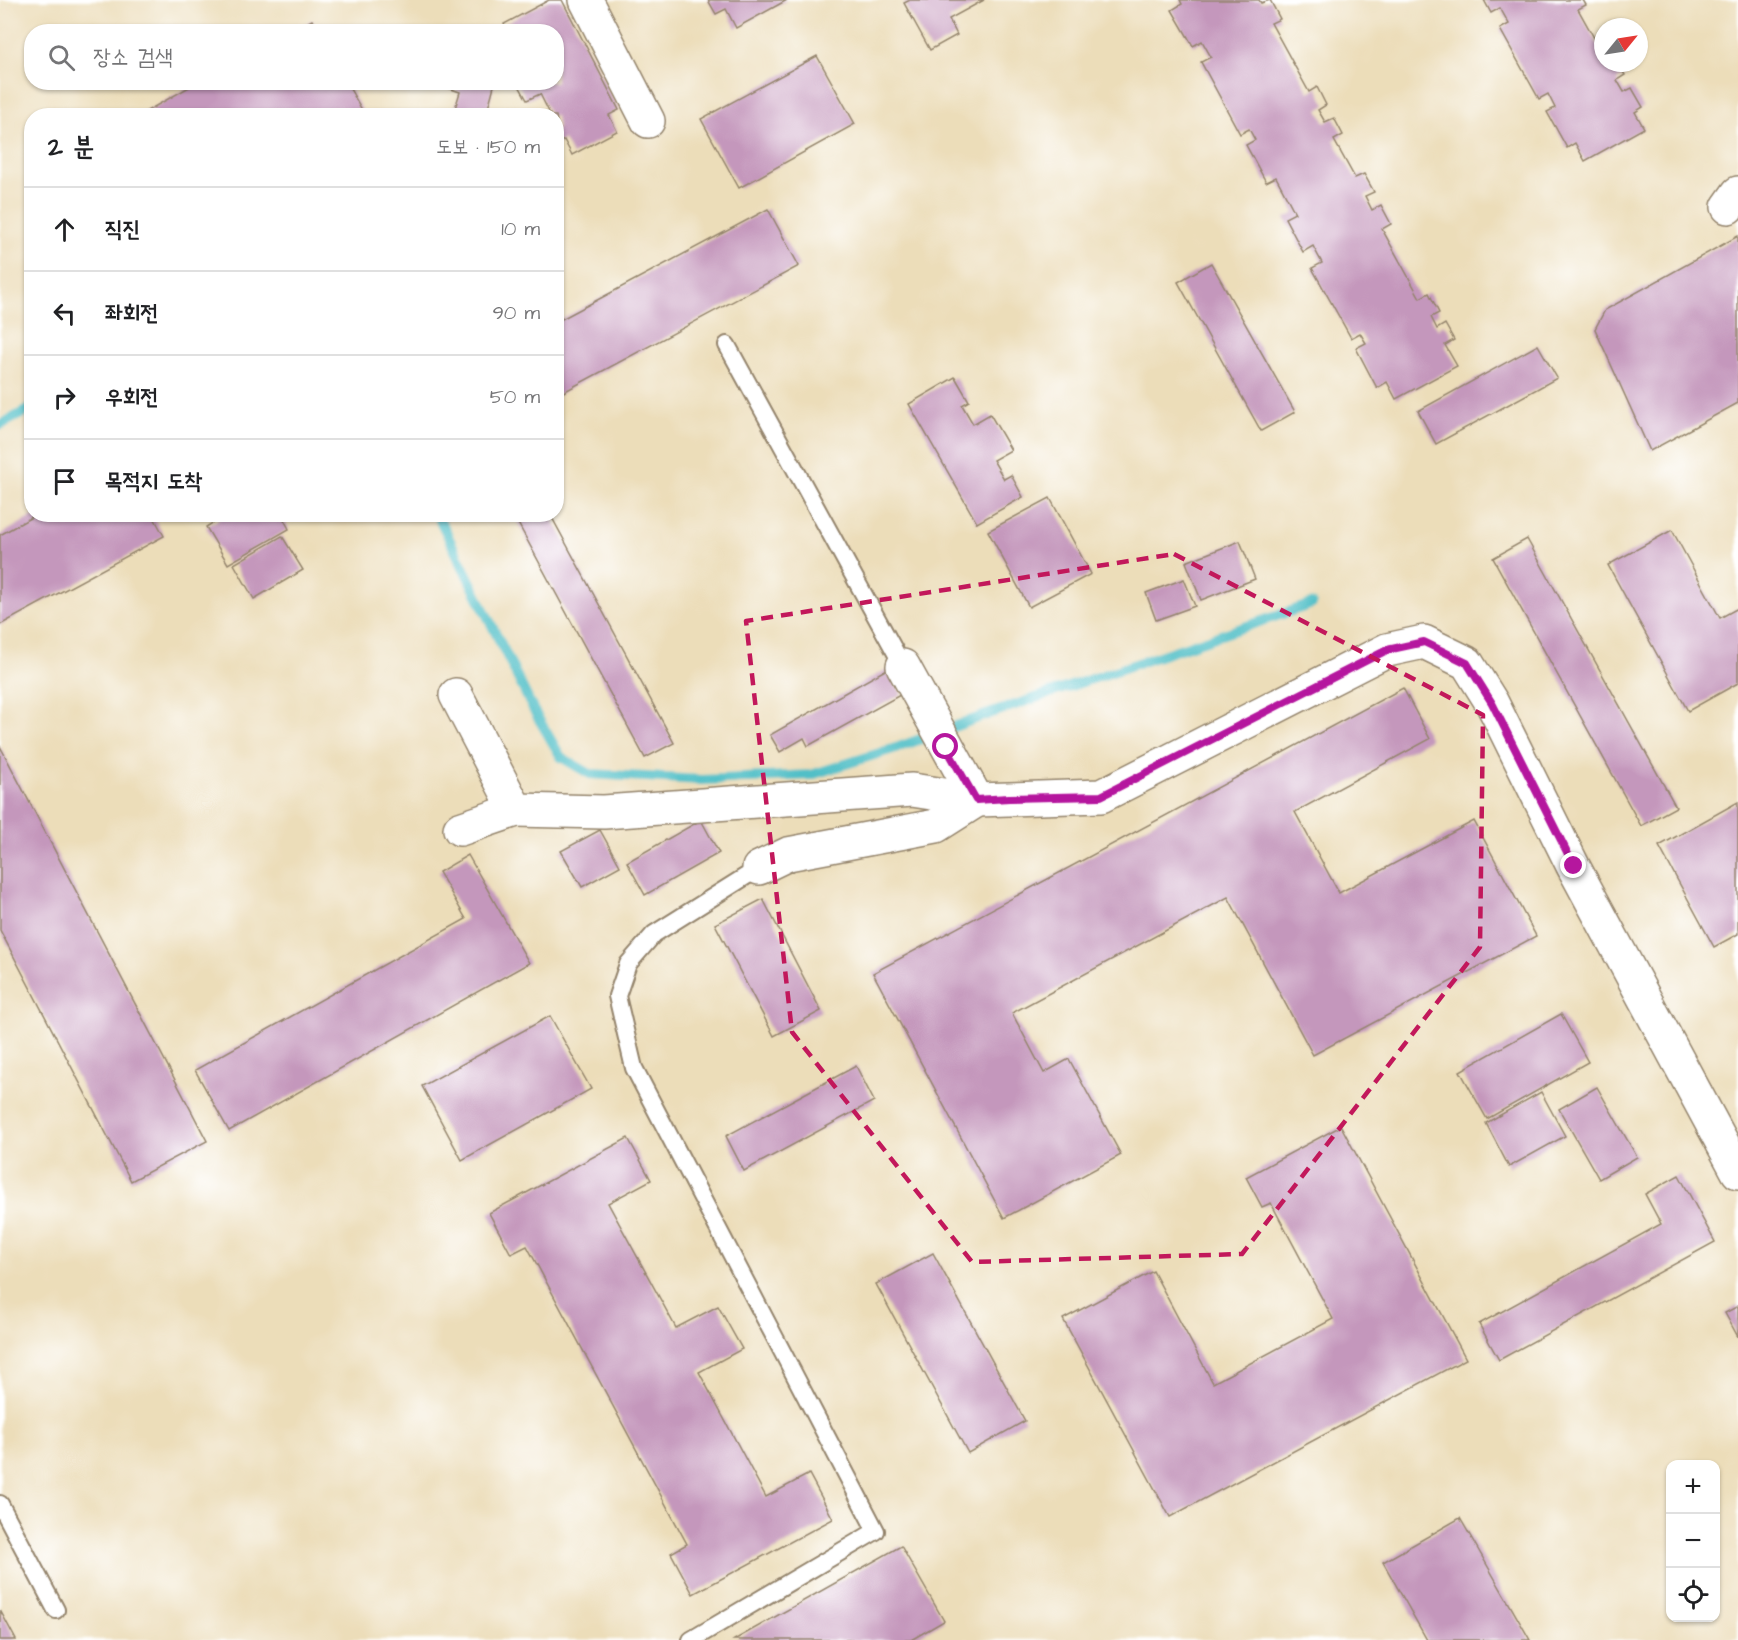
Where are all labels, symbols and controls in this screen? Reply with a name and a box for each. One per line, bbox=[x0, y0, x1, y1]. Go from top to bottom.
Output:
north arrow bbox=[1594, 18, 1648, 72]
search box bbox=[24, 24, 564, 90]
icon: search bbox=[45, 41, 78, 74]
text: 장소 검색 bbox=[93, 42, 173, 73]
text: 2 분 bbox=[48, 129, 94, 165]
text: 도보 · 150 m bbox=[436, 133, 540, 161]
icon: ahead bbox=[48, 213, 81, 246]
text: 직진 bbox=[105, 214, 140, 245]
text: 10 m bbox=[501, 215, 540, 243]
icon: left bbox=[48, 297, 81, 330]
text: 좌회전 bbox=[105, 298, 158, 329]
text: 90 m bbox=[492, 299, 540, 327]
icon: right bbox=[48, 381, 81, 414]
text: 우회전 bbox=[105, 382, 158, 413]
text: 50 m bbox=[490, 383, 540, 411]
icon: arrive bbox=[48, 465, 81, 498]
text: 목적지 도착 bbox=[105, 466, 202, 497]
route start bbox=[932, 733, 958, 759]
route end bbox=[1560, 852, 1586, 878]
map controls bbox=[1666, 1460, 1720, 1622]
button: + bbox=[1666, 1460, 1720, 1514]
button: − bbox=[1666, 1514, 1720, 1568]
button: locate bbox=[1666, 1568, 1720, 1622]

